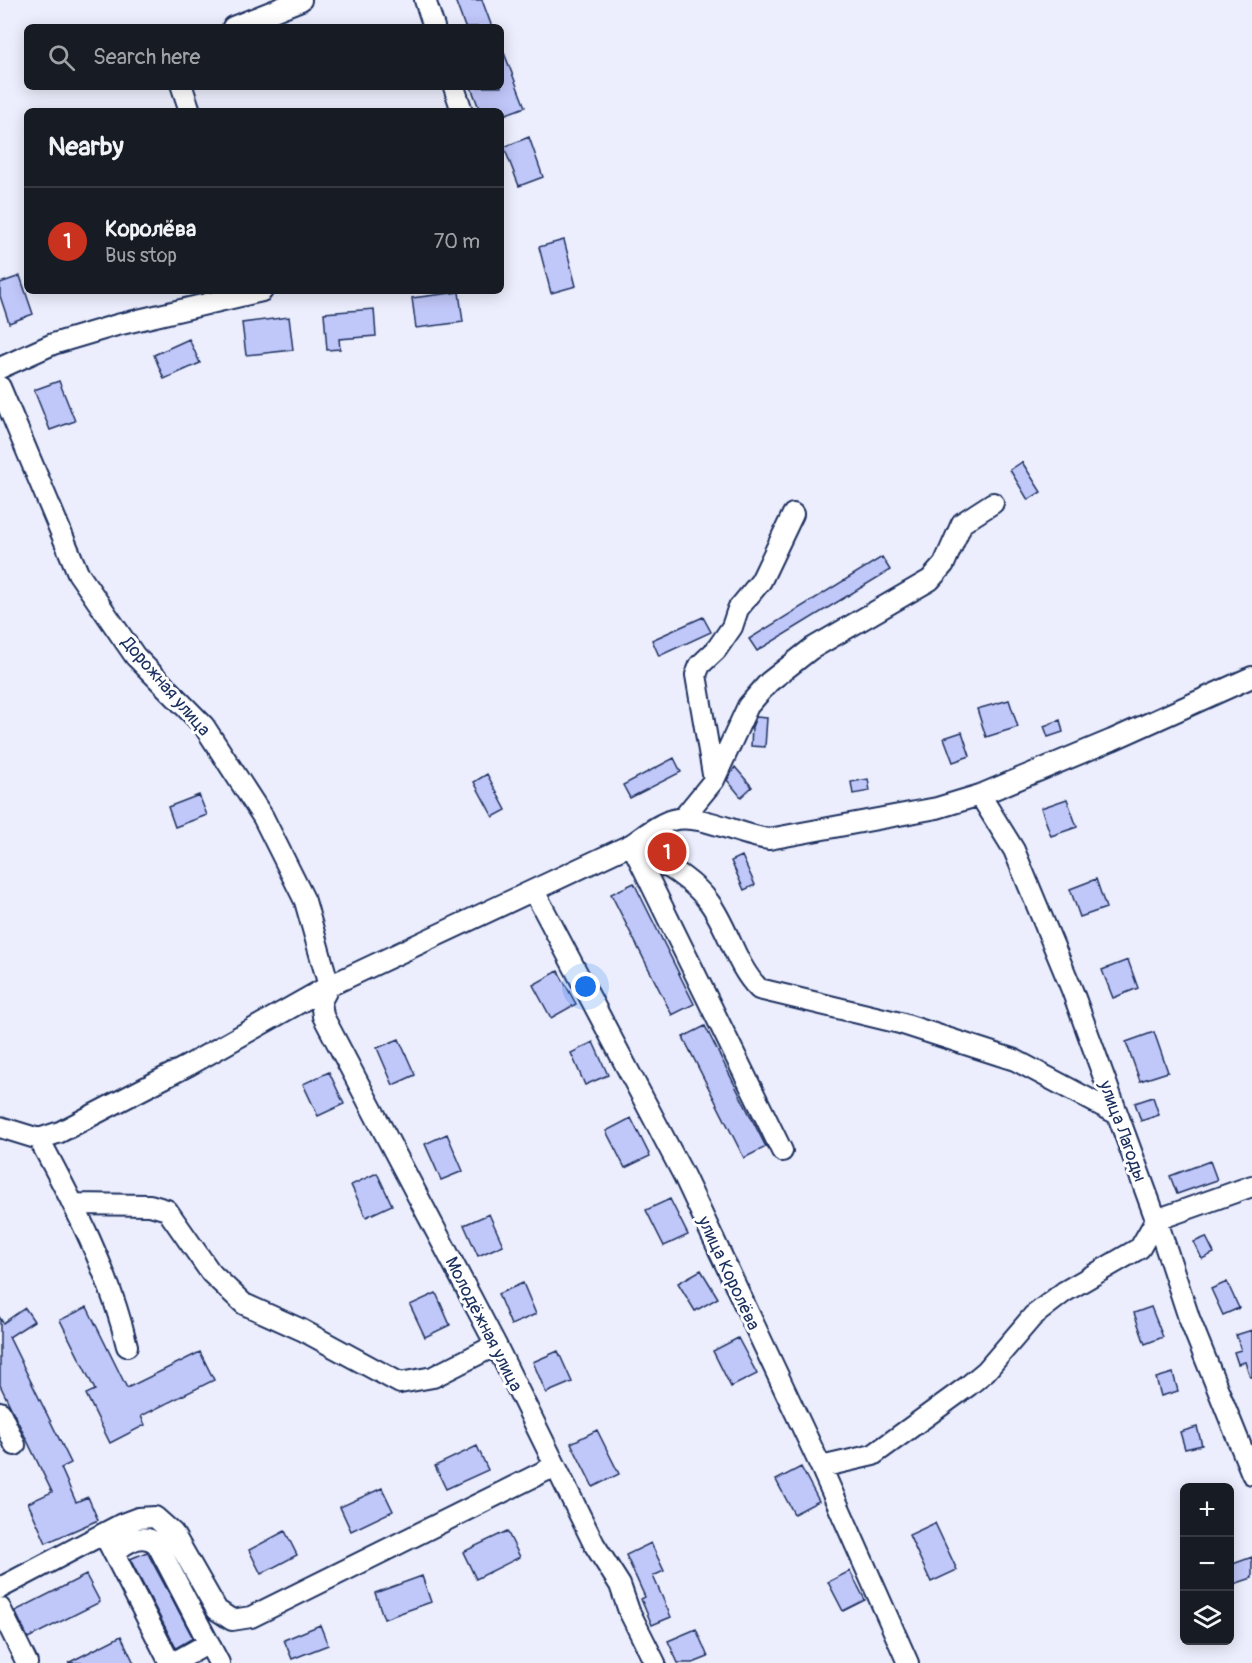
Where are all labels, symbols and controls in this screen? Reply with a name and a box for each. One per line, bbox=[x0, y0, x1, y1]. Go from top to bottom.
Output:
search box bbox=[24, 24, 504, 90]
icon: search bbox=[45, 41, 78, 74]
text: Search here bbox=[93, 43, 200, 71]
text: Nearby bbox=[48, 131, 124, 163]
text: Королёва bbox=[105, 215, 196, 243]
text: 1 bbox=[64, 229, 71, 254]
text: 70 m bbox=[434, 229, 480, 254]
text: Bus stop bbox=[105, 243, 177, 268]
street label: Дорожная улица bbox=[115, 631, 215, 741]
pin: 1 bbox=[648, 830, 686, 874]
your location bbox=[571, 972, 600, 1001]
street label: улица Лагоды bbox=[1093, 1076, 1151, 1185]
street label: улица Королёва bbox=[692, 1212, 765, 1334]
street label: Молодёжная улица bbox=[440, 1253, 527, 1396]
map controls bbox=[1180, 1483, 1234, 1645]
button: + bbox=[1180, 1483, 1234, 1537]
button: − bbox=[1180, 1537, 1234, 1591]
button: layers bbox=[1180, 1591, 1234, 1645]

